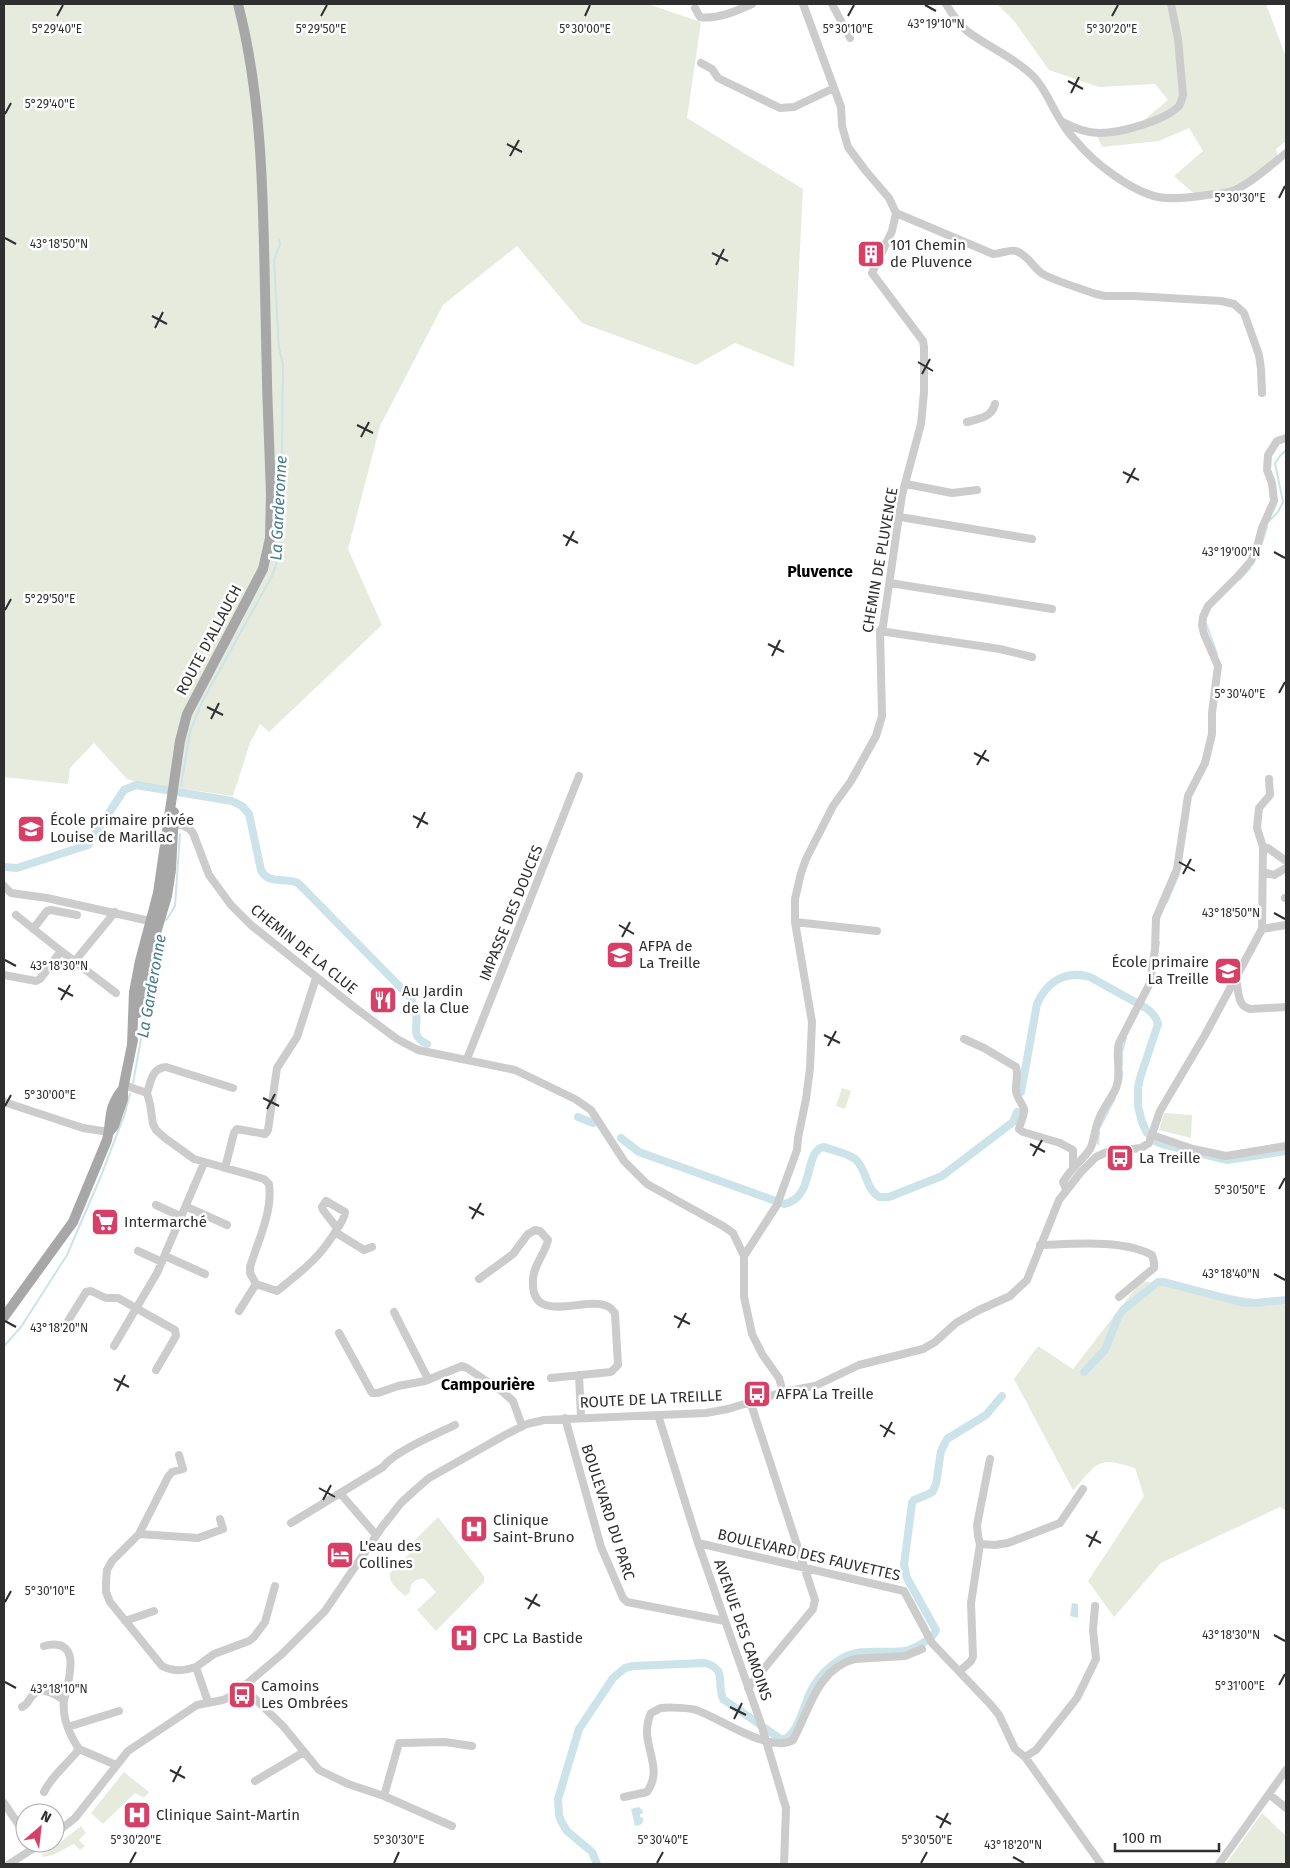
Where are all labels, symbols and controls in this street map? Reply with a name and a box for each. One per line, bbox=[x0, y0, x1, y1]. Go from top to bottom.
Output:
text: 43°19'10"N bbox=[907, 17, 965, 31]
text: 5°29'40"E bbox=[32, 22, 82, 36]
text: 5°29'50"E bbox=[296, 22, 346, 36]
text: 5°30'00"E bbox=[559, 22, 611, 36]
text: 5°30'10"E bbox=[823, 22, 873, 36]
text: 5°30'20"E bbox=[1086, 22, 1138, 36]
text: 5°29'40"E bbox=[25, 97, 75, 111]
text: 5°30'30"E bbox=[1214, 191, 1266, 205]
place label: 101 Chemin de Pluvence bbox=[890, 236, 972, 271]
text: 43°18'50"N bbox=[30, 237, 88, 251]
building icon: 101 Chemin de Pluvence bbox=[856, 239, 886, 269]
water label: La Garderonne bbox=[266, 455, 291, 561]
street label: CHEMIN DE PLUVENCE bbox=[858, 486, 902, 634]
text: 43°19'00"N bbox=[1202, 545, 1260, 559]
district label: Pluvence bbox=[787, 562, 853, 581]
street label: ROUTE D'ALLAUCH bbox=[172, 582, 246, 698]
text: 5°29'50"E bbox=[25, 592, 75, 606]
text: 5°30'40"E bbox=[1214, 687, 1266, 701]
place label: École primaire privée Louise de Marillac bbox=[50, 811, 194, 846]
school or university icon: École primaire privée Louise de Marillac bbox=[16, 814, 46, 844]
street label: IMPASSE DES DOUCES bbox=[476, 843, 546, 983]
street label: CHEMIN DE LA CLUE bbox=[247, 900, 361, 998]
text: 43°18'50"N bbox=[1202, 906, 1260, 920]
water label: La Garderonne bbox=[133, 933, 170, 1039]
place label: AFPA de La Treille bbox=[639, 937, 700, 972]
school or university icon: AFPA de La Treille bbox=[605, 940, 635, 970]
place label: École primaire La Treille bbox=[1111, 953, 1209, 988]
school or university icon: École primaire La Treille bbox=[1213, 956, 1243, 986]
text: 43°18'30"N bbox=[30, 959, 88, 973]
place label: Au Jardin de la Clue bbox=[402, 982, 469, 1017]
restaurant icon: Au Jardin de la Clue bbox=[368, 985, 398, 1015]
text: 5°30'00"E bbox=[24, 1088, 76, 1102]
bus stop icon: La Treille bbox=[1105, 1143, 1135, 1173]
place label: La Treille bbox=[1139, 1149, 1200, 1167]
text: 5°30'50"E bbox=[1214, 1183, 1266, 1197]
supermarket icon: Intermarché bbox=[90, 1207, 120, 1237]
place label: Intermarché bbox=[124, 1213, 207, 1231]
text: 43°18'40"N bbox=[1202, 1267, 1260, 1281]
text: 43°18'20"N bbox=[30, 1321, 88, 1335]
district label: Campourière bbox=[441, 1375, 535, 1394]
bus stop icon: AFPA La Treille bbox=[742, 1379, 772, 1409]
place label: AFPA La Treille bbox=[776, 1385, 874, 1403]
street label: ROUTE DE LA TREILLE bbox=[579, 1386, 723, 1412]
street label: BOULEVARD DU PARC bbox=[578, 1442, 639, 1583]
place label: Clinique Saint-Bruno bbox=[493, 1511, 574, 1546]
hospital icon: Clinique Saint-Bruno bbox=[459, 1514, 489, 1544]
street label: BOULEVARD DES FAUVETTES bbox=[716, 1525, 902, 1585]
place label: L'eau des Collines bbox=[359, 1537, 421, 1572]
hotel icon: L'eau des Collines bbox=[325, 1540, 355, 1570]
street label: AVENUE DES CAMOINS bbox=[710, 1557, 776, 1703]
text: 5°30'10"E bbox=[25, 1584, 75, 1598]
hospital icon: CPC La Bastide bbox=[449, 1623, 479, 1653]
text: 43°18'30"N bbox=[1202, 1628, 1260, 1642]
place label: CPC La Bastide bbox=[483, 1629, 583, 1647]
place label: Camoins Les Ombrées bbox=[261, 1677, 348, 1712]
text: 5°31'00"E bbox=[1215, 1679, 1265, 1693]
bus stop icon: Camoins Les Ombrées bbox=[227, 1680, 257, 1710]
text: 43°18'10"N bbox=[30, 1682, 88, 1696]
hospital icon: Clinique Saint-Martin bbox=[122, 1800, 152, 1830]
north arrow bbox=[15, 1803, 65, 1853]
place label: Clinique Saint-Martin bbox=[156, 1806, 300, 1824]
text: N bbox=[38, 1807, 54, 1827]
scale bar bbox=[1115, 1820, 1219, 1852]
text: 100 m bbox=[1122, 1829, 1162, 1847]
text: 5°30'20"E bbox=[110, 1833, 162, 1847]
text: 5°30'30"E bbox=[373, 1833, 425, 1847]
text: 5°30'40"E bbox=[637, 1833, 689, 1847]
text: 5°30'50"E bbox=[901, 1833, 953, 1847]
text: 43°18'20"N bbox=[984, 1838, 1042, 1852]

